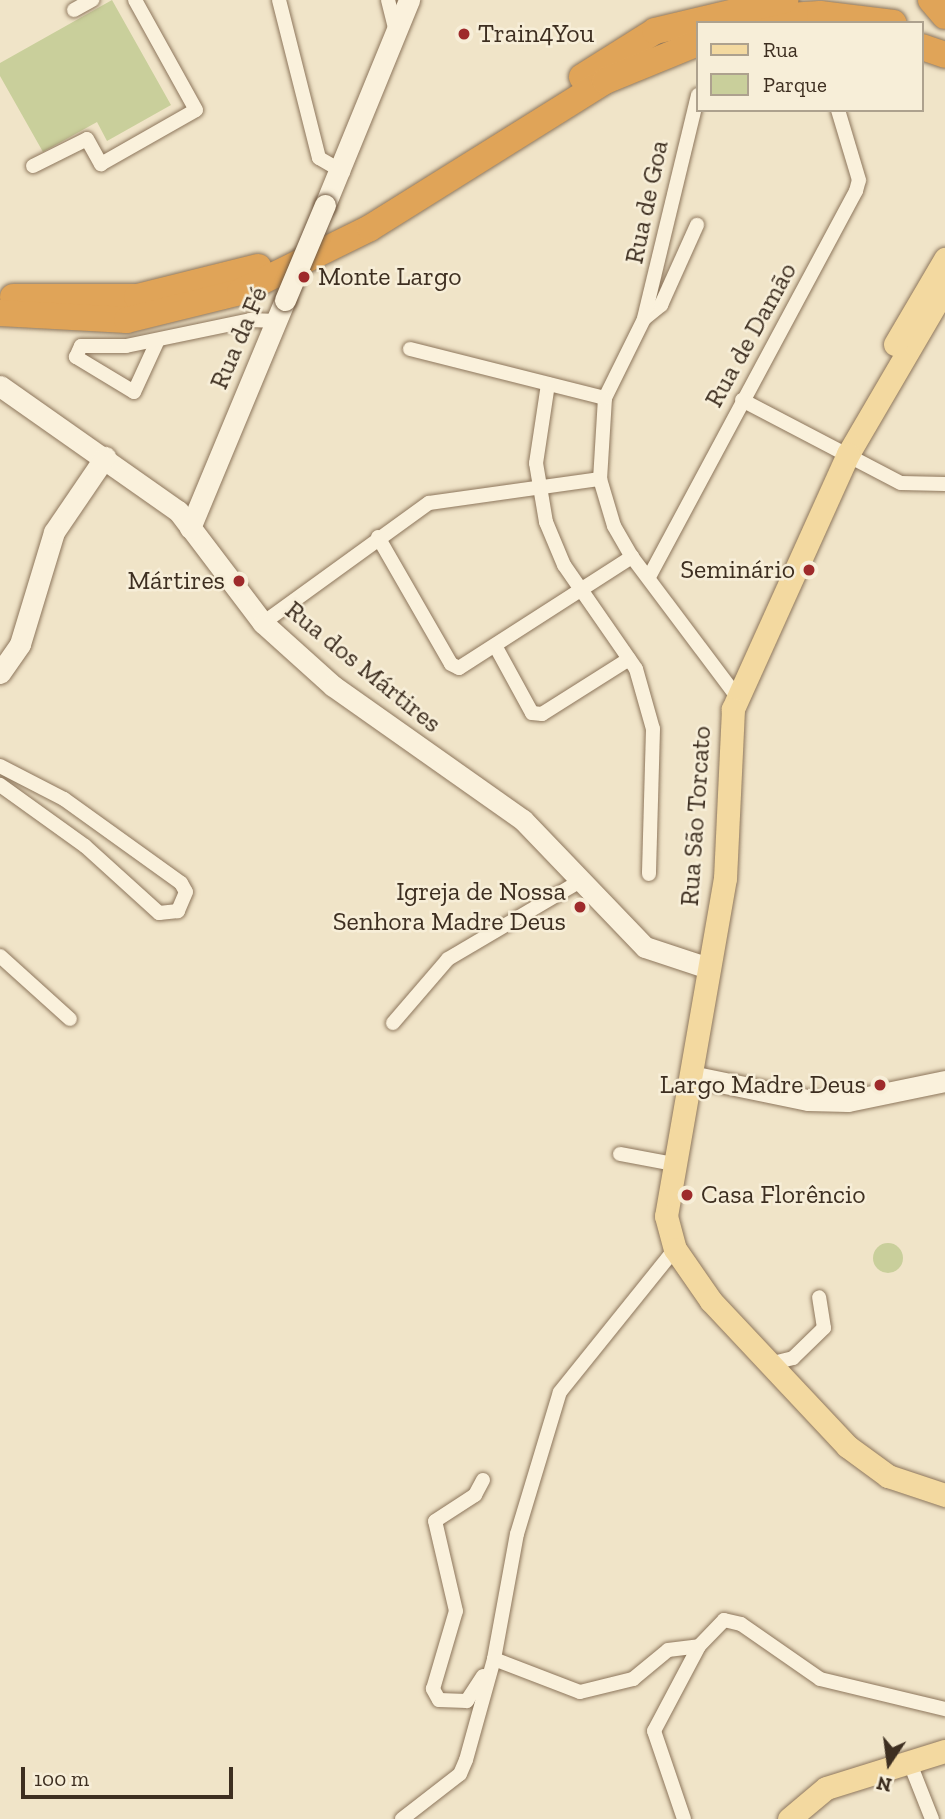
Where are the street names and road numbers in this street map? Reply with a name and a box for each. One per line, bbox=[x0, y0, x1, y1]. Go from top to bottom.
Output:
street label: Rua de Goa bbox=[619, 137, 675, 267]
street label: Rua de Damão bbox=[698, 257, 804, 413]
street label: Rua da Fé bbox=[204, 282, 274, 394]
street label: Rua dos Mártires bbox=[279, 595, 447, 739]
street label: Rua São Torcato bbox=[674, 725, 718, 907]

